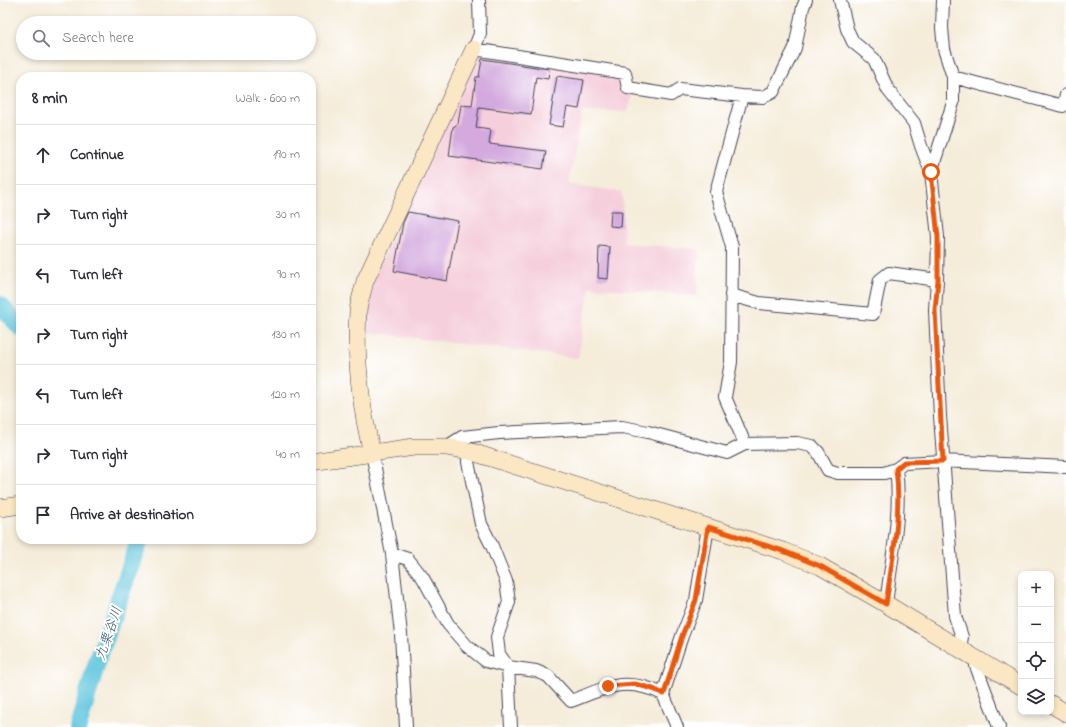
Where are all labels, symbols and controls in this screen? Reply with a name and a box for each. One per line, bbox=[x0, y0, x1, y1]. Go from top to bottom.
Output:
search box bbox=[16, 16, 316, 60]
icon: search bbox=[30, 27, 52, 49]
text: Search here bbox=[62, 27, 134, 49]
text: 8 min bbox=[32, 86, 67, 111]
text: Walk · 600 m bbox=[235, 89, 300, 108]
icon: ahead bbox=[32, 144, 54, 166]
text: Continue bbox=[70, 144, 124, 166]
text: 190 m bbox=[273, 145, 300, 164]
route start bbox=[922, 163, 940, 181]
icon: right bbox=[32, 204, 54, 226]
text: Turn right bbox=[70, 204, 128, 226]
text: 30 m bbox=[276, 205, 300, 224]
icon: left bbox=[32, 264, 54, 286]
text: Turn left bbox=[70, 264, 123, 286]
text: 90 m bbox=[277, 265, 300, 284]
icon: right bbox=[32, 324, 54, 346]
text: Turn right bbox=[70, 324, 128, 346]
text: 130 m bbox=[272, 325, 300, 344]
icon: left bbox=[32, 384, 54, 406]
text: Turn left bbox=[70, 384, 123, 406]
text: 120 m bbox=[270, 385, 300, 404]
icon: right bbox=[32, 444, 54, 466]
text: Turn right bbox=[70, 444, 128, 466]
text: 40 m bbox=[276, 445, 300, 464]
icon: arrive bbox=[32, 504, 54, 526]
text: Arrive at destination bbox=[70, 504, 194, 526]
map controls bbox=[1018, 571, 1054, 715]
button: + bbox=[1018, 571, 1054, 607]
water label: 九栗谷川 bbox=[90, 604, 128, 663]
button: − bbox=[1018, 607, 1054, 643]
button: locate bbox=[1018, 643, 1054, 679]
route end bbox=[599, 677, 617, 695]
button: layers bbox=[1018, 679, 1054, 715]

